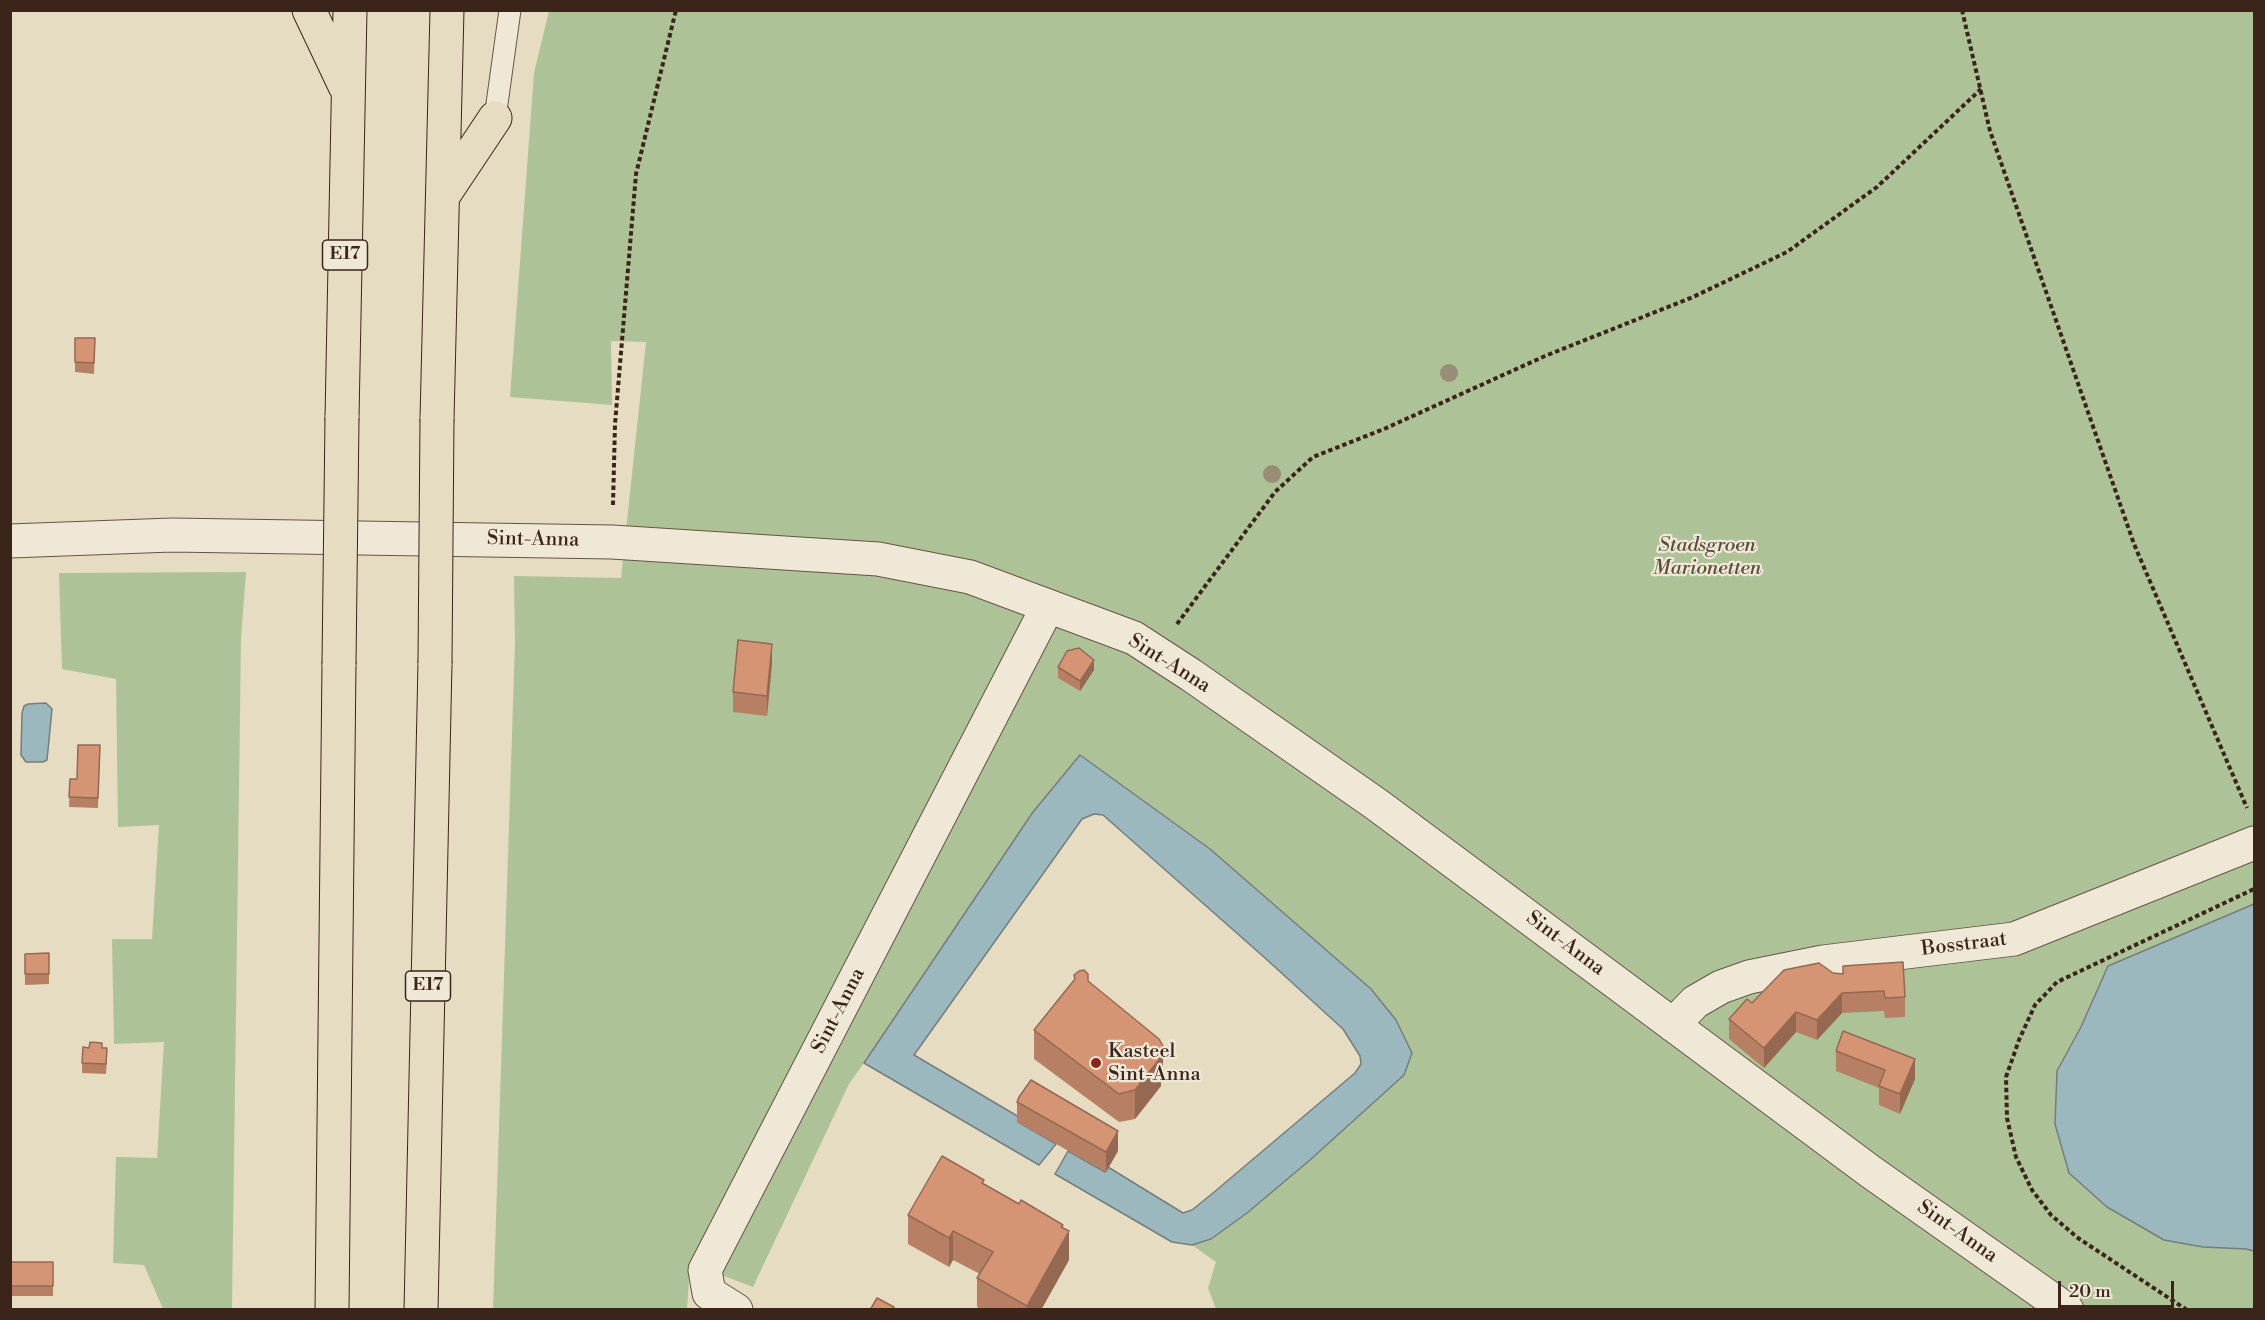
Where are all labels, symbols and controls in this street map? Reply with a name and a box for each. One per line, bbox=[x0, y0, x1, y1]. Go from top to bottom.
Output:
road number: E17 bbox=[322, 240, 368, 270]
street label: Sint-Anna bbox=[487, 527, 579, 553]
park label: Stadsgroen Marionetten bbox=[1653, 534, 1761, 581]
street label: Sint-Anna bbox=[1123, 629, 1215, 699]
street label: Sint-Anna bbox=[1521, 907, 1609, 981]
street label: Bosstraat bbox=[1920, 928, 2008, 962]
street label: Sint-Anna bbox=[807, 964, 871, 1058]
road number: E17 bbox=[406, 971, 450, 1001]
place label: Kasteel Sint-Anna bbox=[1108, 1040, 1200, 1087]
marker: Kasteel Sint-Anna bbox=[1089, 1056, 1103, 1070]
street label: Sint-Anna bbox=[1912, 1196, 2002, 1268]
scale bar bbox=[2061, 1269, 2176, 1307]
text: 20 m bbox=[2069, 1280, 2111, 1303]

